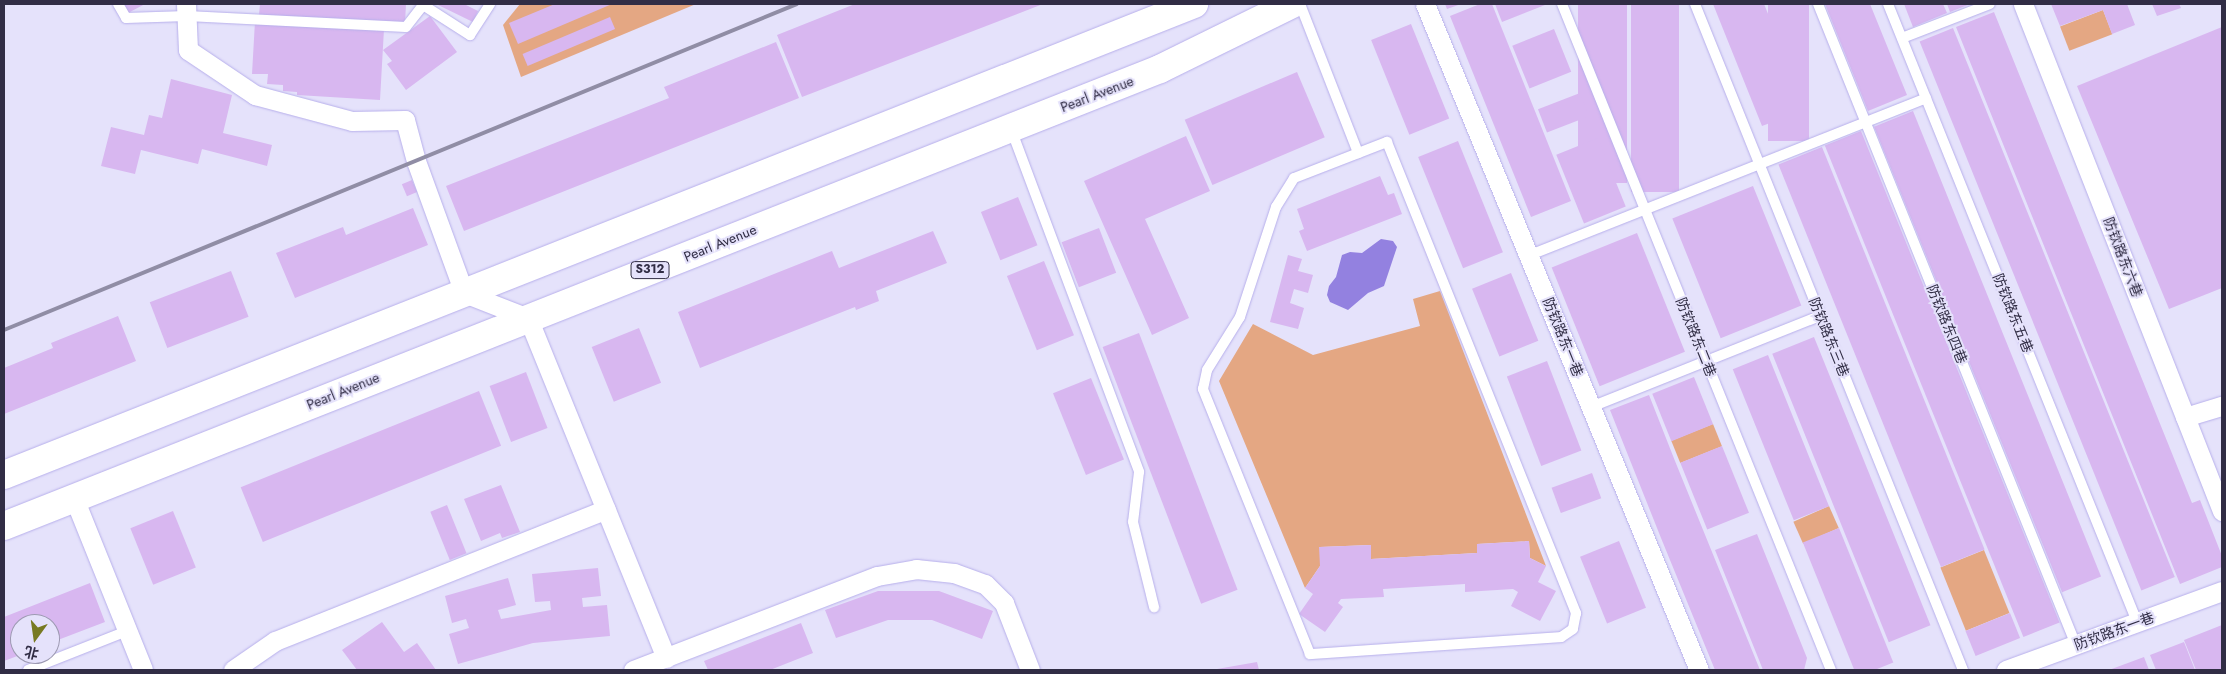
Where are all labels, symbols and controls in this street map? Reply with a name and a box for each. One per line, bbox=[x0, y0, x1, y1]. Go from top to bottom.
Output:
street label: Pearl Avenue bbox=[1058, 72, 1136, 116]
street label: 防钦路东六巷 bbox=[2100, 215, 2146, 299]
street label: Pearl Avenue bbox=[681, 221, 759, 265]
road number: S312 bbox=[630, 260, 670, 280]
street label: 防钦路东五巷 bbox=[1989, 271, 2037, 355]
street label: 防钦路东四巷 bbox=[1923, 282, 1971, 366]
street label: 防钦路东一巷 bbox=[1539, 295, 1587, 379]
street label: 防钦路东二巷 bbox=[1672, 295, 1720, 379]
street label: 防钦路东三巷 bbox=[1805, 295, 1853, 379]
street label: Pearl Avenue bbox=[304, 369, 382, 413]
street label: 防钦路东一巷 bbox=[2072, 609, 2156, 653]
north arrow bbox=[10, 614, 60, 664]
text: 北 bbox=[22, 641, 41, 664]

